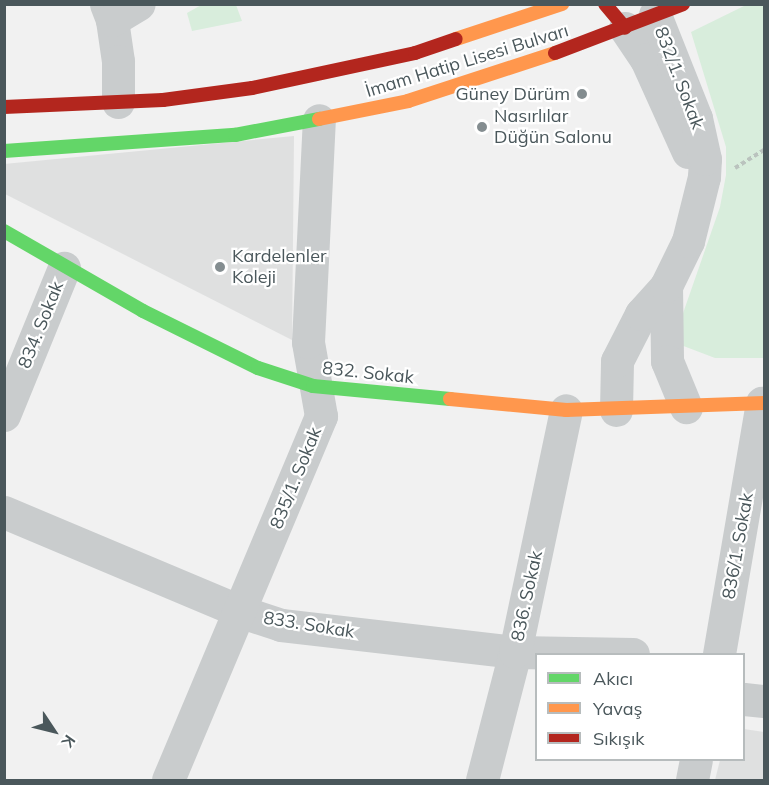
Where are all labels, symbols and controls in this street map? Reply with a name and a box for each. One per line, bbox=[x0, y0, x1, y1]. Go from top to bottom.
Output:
street label: İmam Hatip Lisesi Bulvarı bbox=[363, 20, 571, 102]
street label: 832/1. Sokak bbox=[650, 24, 708, 132]
place label: Güney Dürüm bbox=[455, 83, 570, 105]
marker: Güney Dürüm bbox=[575, 87, 589, 101]
place label: Nasırlılar Düğün Salonu bbox=[494, 106, 612, 148]
marker: Nasırlılar Düğün Salonu bbox=[475, 120, 489, 134]
place label: Kardelenler Koleji bbox=[232, 246, 326, 288]
marker: Kardelenler Koleji bbox=[213, 260, 227, 274]
street label: 834. Sokak bbox=[14, 278, 68, 372]
street label: 832. Sokak bbox=[321, 357, 415, 389]
street label: 835/1. Sokak bbox=[266, 424, 326, 532]
street label: 836/1. Sokak bbox=[718, 491, 758, 601]
street label: 836. Sokak bbox=[507, 549, 547, 643]
street label: 833. Sokak bbox=[262, 607, 356, 643]
legend bbox=[535, 653, 745, 761]
text: Akıcı bbox=[593, 667, 633, 690]
text: Yavaş bbox=[593, 697, 642, 720]
north arrow bbox=[24, 701, 84, 761]
text: Sıkışık bbox=[593, 727, 645, 750]
text: K bbox=[57, 731, 80, 751]

